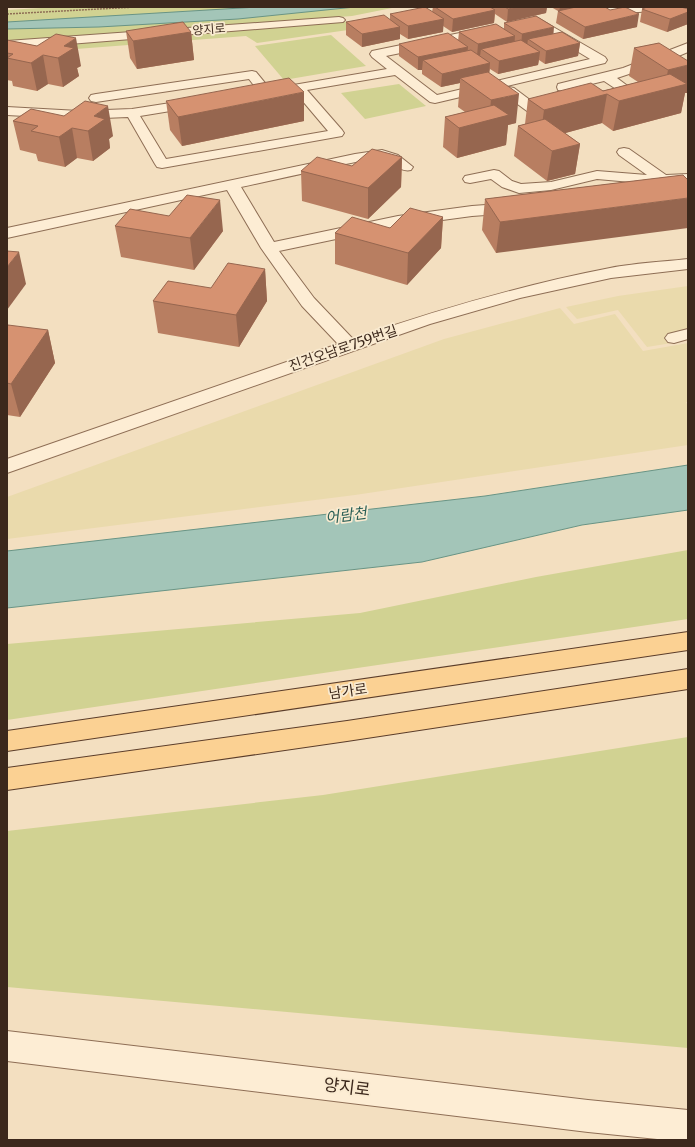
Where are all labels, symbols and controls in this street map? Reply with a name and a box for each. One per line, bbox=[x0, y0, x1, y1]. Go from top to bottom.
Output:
street label: 양지로 bbox=[192, 20, 226, 38]
street label: 진건오남로759번길 bbox=[286, 321, 400, 375]
water label: 어람천 bbox=[324, 503, 370, 527]
street label: 남가로 bbox=[328, 679, 369, 703]
street label: 양지로 bbox=[322, 1073, 372, 1101]

